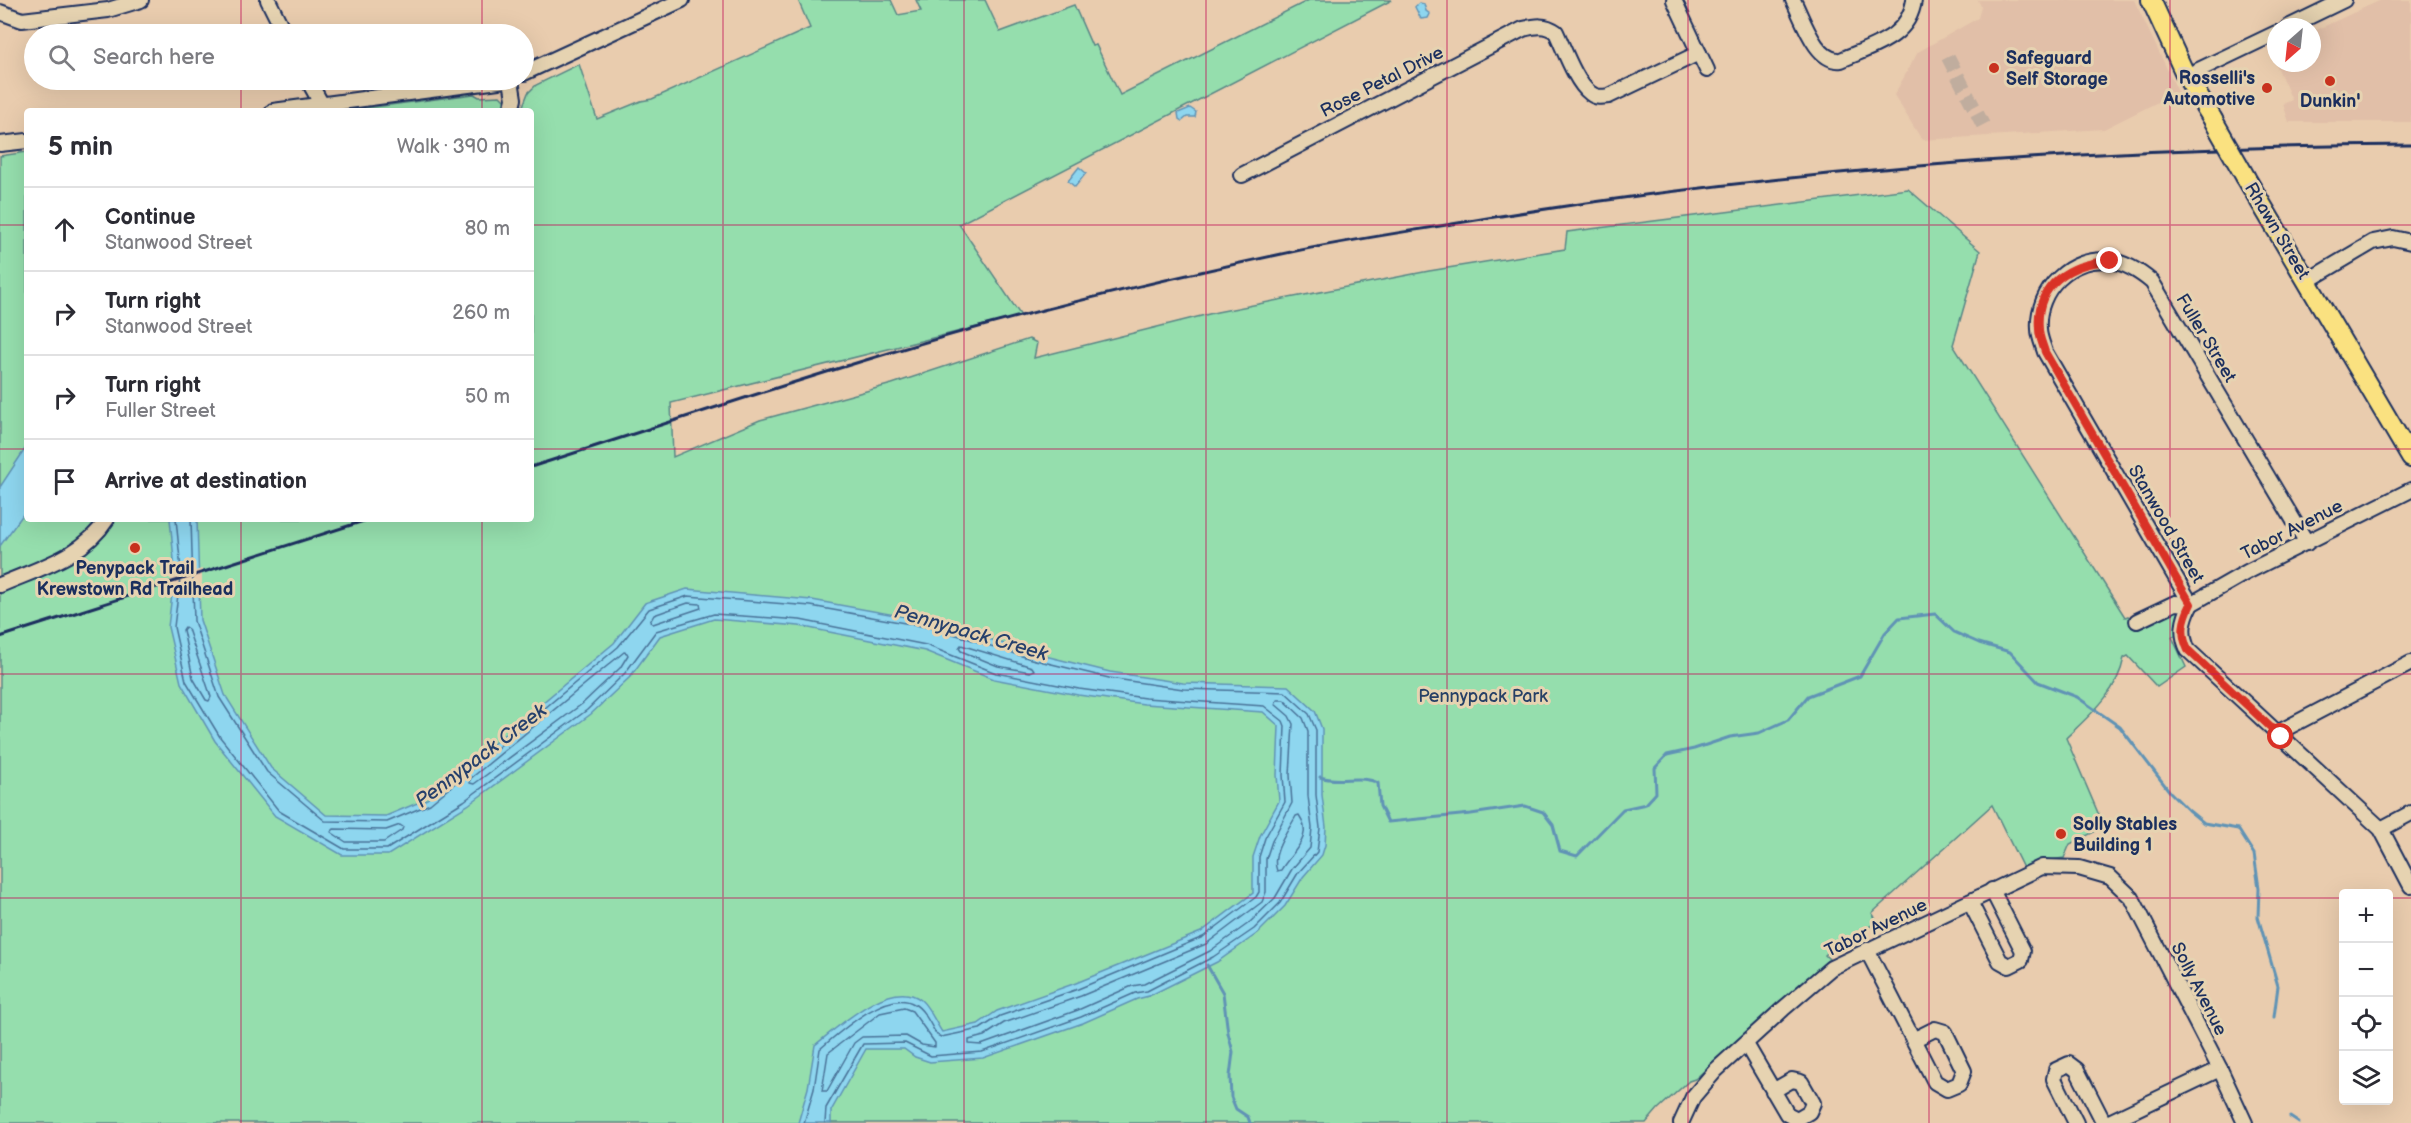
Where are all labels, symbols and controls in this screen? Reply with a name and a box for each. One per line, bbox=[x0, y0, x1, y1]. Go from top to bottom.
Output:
north arrow bbox=[2267, 18, 2321, 72]
search box bbox=[24, 24, 534, 90]
icon: search bbox=[45, 41, 78, 74]
street label: Rose Petal Drive bbox=[1317, 42, 1447, 122]
text: Search here bbox=[93, 44, 215, 71]
place label: Safeguard Self Storage bbox=[2006, 48, 2108, 90]
marker: Safeguard Self Storage bbox=[1987, 61, 2001, 75]
place label: Rosselli's Automotive bbox=[2163, 68, 2255, 110]
marker: Dunkin' bbox=[2323, 74, 2337, 88]
marker: Rosselli's Automotive bbox=[2260, 81, 2274, 95]
place label: Dunkin' bbox=[2300, 91, 2360, 112]
text: 5 min bbox=[48, 132, 113, 163]
text: Walk · 390 m bbox=[397, 135, 510, 159]
street label: Rhawn Street bbox=[2240, 179, 2314, 284]
text: Continue bbox=[105, 204, 195, 231]
icon: ahead bbox=[48, 213, 81, 246]
text: 80 m bbox=[465, 217, 510, 241]
text: Stanwood Street bbox=[105, 231, 252, 255]
route end bbox=[2096, 247, 2122, 273]
text: Turn right bbox=[105, 288, 201, 315]
street label: Fuller Street bbox=[2171, 290, 2241, 386]
icon: right bbox=[48, 297, 81, 330]
text: 260 m bbox=[452, 301, 510, 325]
text: Stanwood Street bbox=[105, 315, 252, 339]
text: Turn right bbox=[105, 372, 201, 399]
icon: right bbox=[48, 381, 81, 414]
text: 50 m bbox=[465, 385, 510, 409]
text: Fuller Street bbox=[105, 399, 216, 423]
street label: Stanwood Street bbox=[2124, 461, 2209, 587]
icon: arrive bbox=[48, 465, 81, 498]
text: Arrive at destination bbox=[105, 468, 307, 495]
street label: Tabor Avenue bbox=[2238, 495, 2347, 565]
marker: Penypack Trail Krewstown Rd Trailhead bbox=[128, 541, 142, 555]
place label: Penypack Trail Krewstown Rd Trailhead bbox=[37, 558, 233, 600]
water label: Pennypack Creek bbox=[892, 600, 1052, 667]
park label: Pennypack Park bbox=[1418, 686, 1548, 707]
water label: Pennypack Creek bbox=[411, 698, 552, 813]
route start bbox=[2267, 723, 2293, 749]
place label: Solly Stables Building 1 bbox=[2073, 814, 2177, 856]
marker: Solly Stables Building 1 bbox=[2054, 827, 2068, 841]
map controls bbox=[2339, 889, 2393, 1105]
button: + bbox=[2339, 889, 2393, 943]
street label: Tabor Avenue bbox=[1821, 894, 1931, 962]
street label: Solly Avenue bbox=[2167, 939, 2232, 1039]
button: − bbox=[2339, 943, 2393, 997]
button: locate bbox=[2339, 997, 2393, 1051]
button: layers bbox=[2339, 1051, 2393, 1105]

